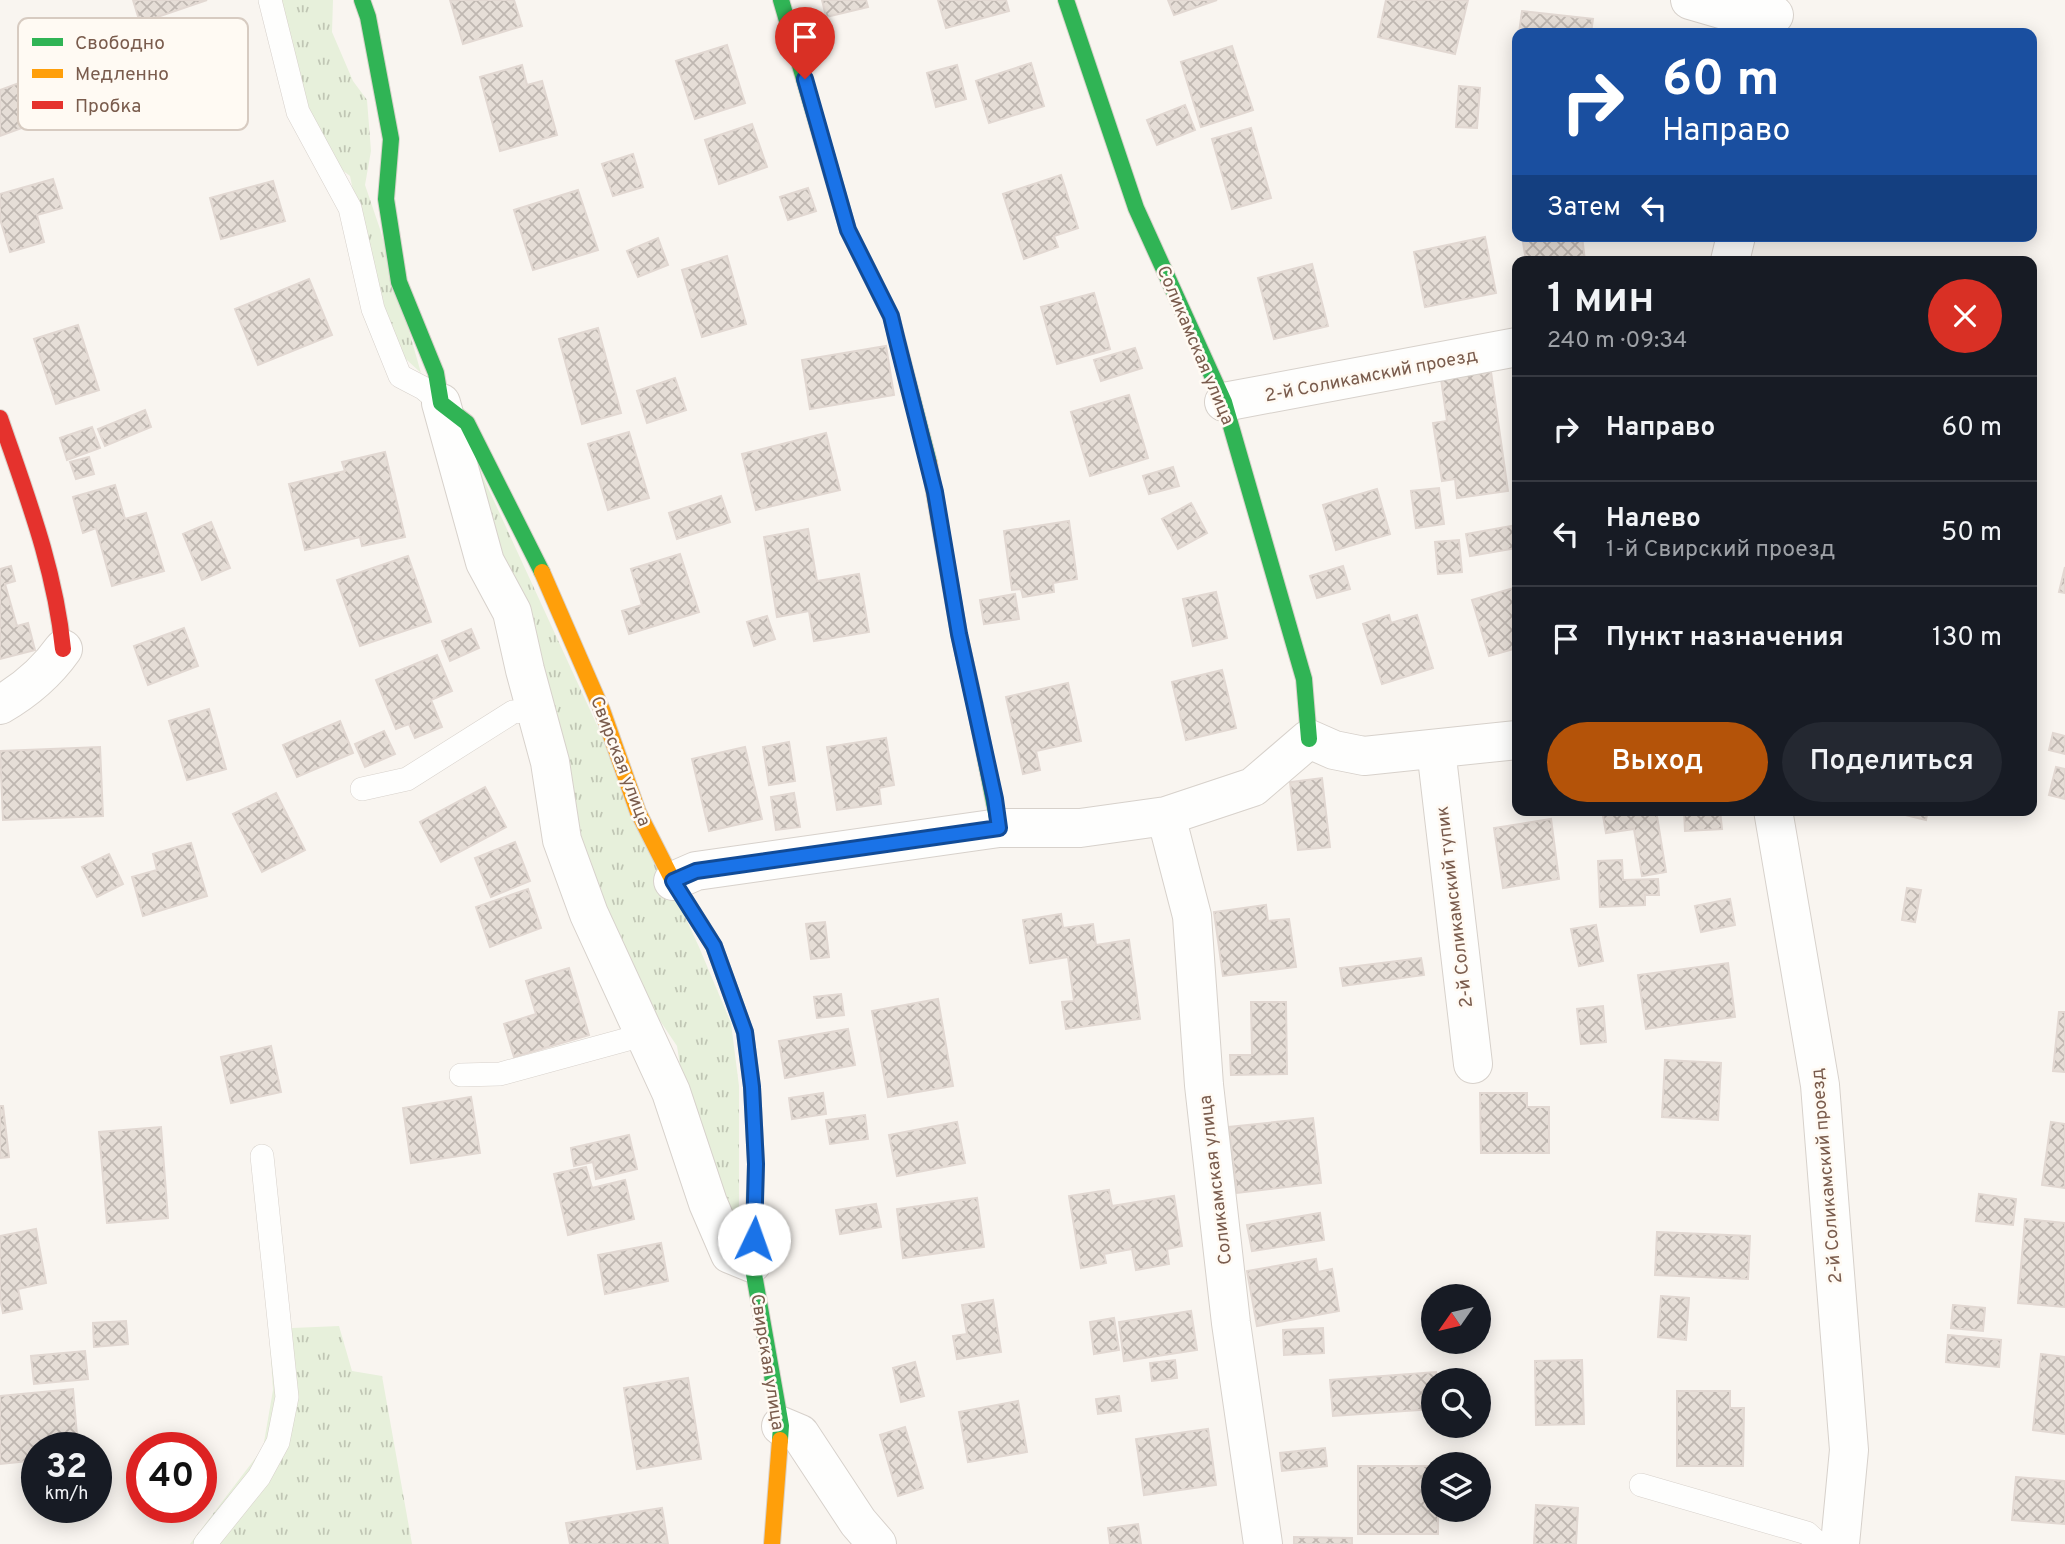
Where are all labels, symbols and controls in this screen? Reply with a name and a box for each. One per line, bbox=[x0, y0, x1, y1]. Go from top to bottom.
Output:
pin bbox=[775, 7, 835, 79]
legend bbox=[18, 18, 248, 130]
icon: arrive bbox=[786, 18, 824, 56]
text: Свободно bbox=[75, 32, 165, 56]
text: 60 m bbox=[1662, 51, 1780, 113]
icon: right bbox=[1547, 56, 1638, 147]
text: Медленно bbox=[75, 63, 169, 87]
text: Пробка bbox=[75, 95, 141, 119]
text: Направо bbox=[1662, 112, 1790, 152]
icon: left bbox=[1635, 189, 1673, 227]
text: Затем bbox=[1547, 192, 1621, 225]
street label: Соликамская улица bbox=[1151, 263, 1239, 429]
text: 1 мин bbox=[1547, 274, 1654, 327]
button: close bbox=[1928, 279, 2002, 353]
text: 240 m · 09:34 bbox=[1547, 327, 1687, 356]
street label: 2-й Соликамский проезд bbox=[1263, 345, 1480, 408]
icon: right bbox=[1547, 410, 1585, 448]
text: Направо bbox=[1606, 412, 1715, 445]
text: 60 m bbox=[1942, 412, 2002, 445]
text: Налево bbox=[1606, 503, 1701, 536]
icon: left bbox=[1547, 515, 1585, 553]
text: 50 m bbox=[1941, 517, 2002, 550]
text: 1-й Свирский проезд bbox=[1606, 536, 1835, 565]
icon: arrive bbox=[1547, 620, 1585, 658]
text: Пункт назначения bbox=[1606, 622, 1844, 655]
text: 130 m bbox=[1932, 622, 2002, 655]
street label: Свирская улица bbox=[584, 693, 655, 830]
button: Выход bbox=[1547, 722, 1768, 802]
button: Поделиться bbox=[1782, 722, 2002, 802]
street label: 2-й Соликамский тупик bbox=[1432, 805, 1479, 1009]
street label: 2-й Соликамский проезд bbox=[1807, 1067, 1848, 1284]
street label: Соликамская улица bbox=[1195, 1094, 1238, 1266]
position arrow bbox=[717, 1202, 791, 1276]
north arrow bbox=[1421, 1284, 1491, 1354]
map controls bbox=[1421, 1284, 1491, 1522]
street label: Свирская улица bbox=[744, 1292, 789, 1432]
button: search bbox=[1421, 1368, 1491, 1438]
speed limit sign: 40 bbox=[126, 1432, 217, 1523]
text: 32 bbox=[46, 1446, 87, 1490]
button: layers bbox=[1421, 1452, 1491, 1522]
text: km/h bbox=[45, 1483, 88, 1506]

